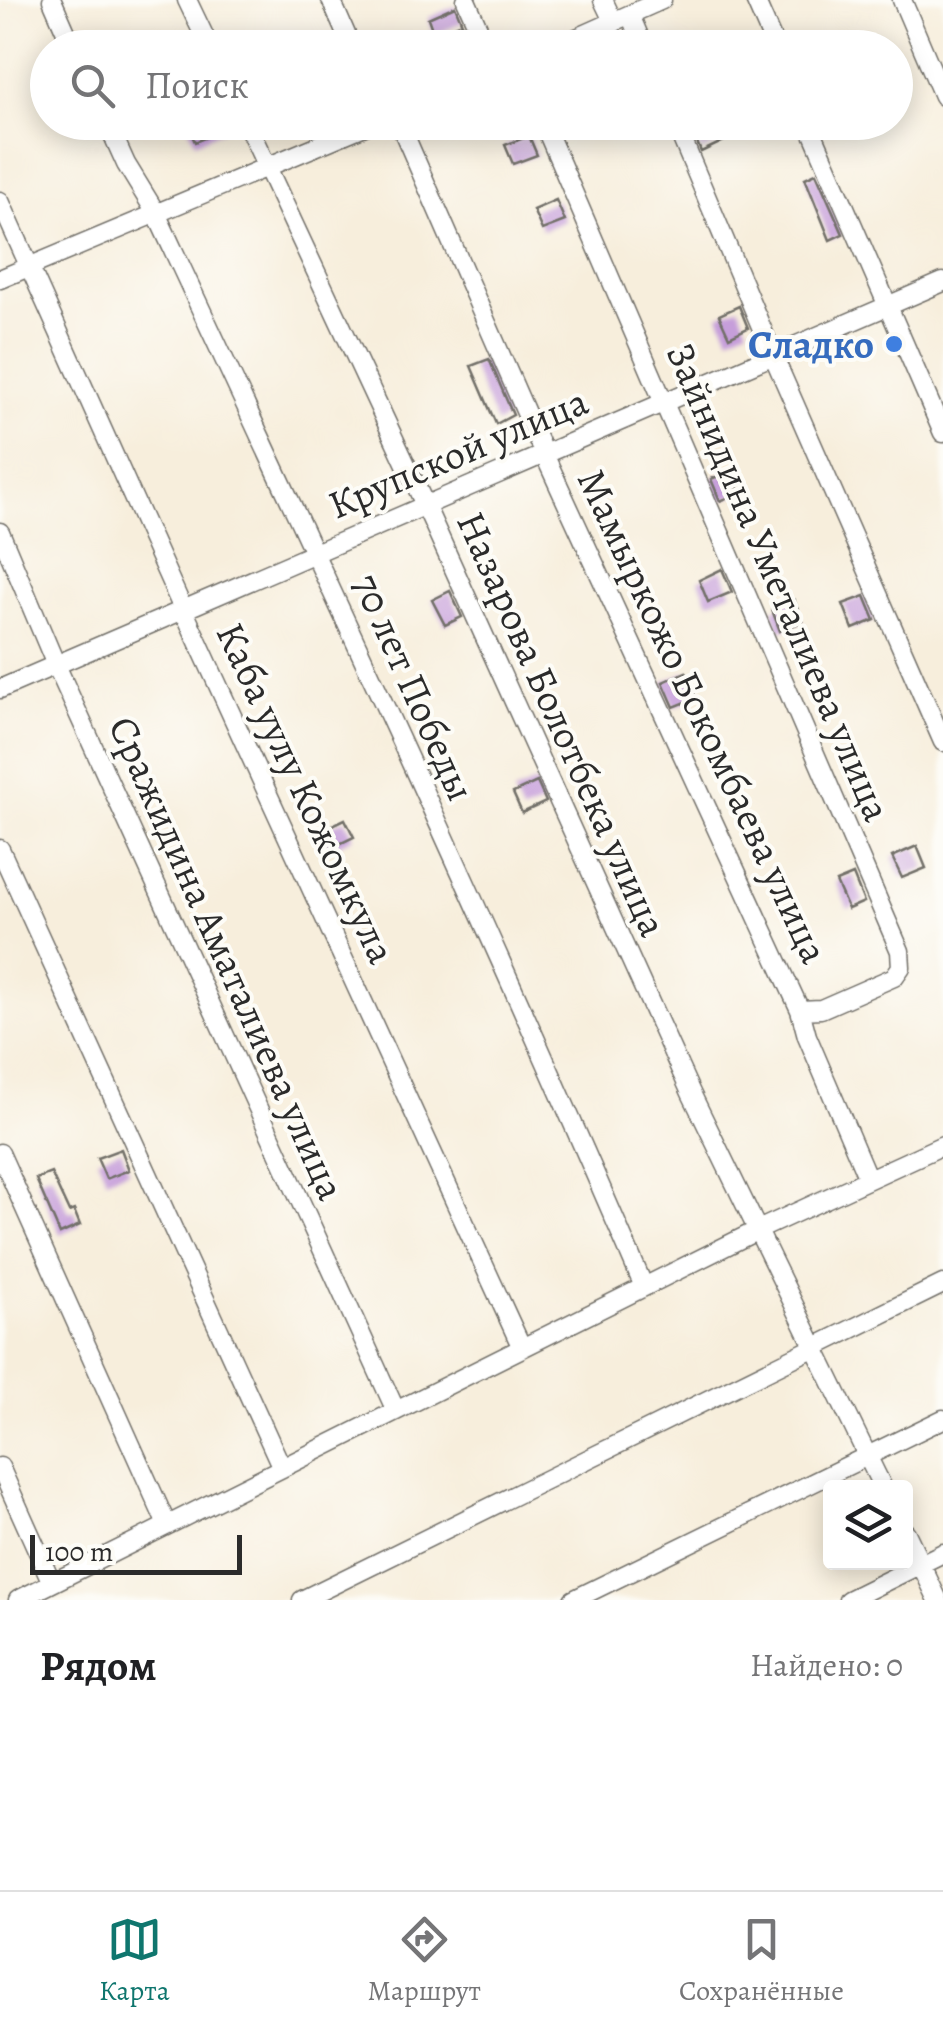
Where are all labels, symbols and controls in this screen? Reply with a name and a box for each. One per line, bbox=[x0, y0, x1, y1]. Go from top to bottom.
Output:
search box bbox=[30, 30, 913, 140]
icon: search bbox=[65, 58, 120, 113]
text: Поиск bbox=[145, 59, 249, 111]
place label: Сладко bbox=[748, 317, 874, 372]
marker: Сладко bbox=[883, 333, 905, 355]
street label: Зайнидина Уметалиева улица bbox=[653, 335, 905, 830]
street label: Крупской улица bbox=[320, 373, 597, 532]
street label: Мамыркожо Бокомбаева улица bbox=[564, 460, 842, 973]
street label: Назарова Болотбека улица bbox=[443, 503, 681, 946]
street label: 70 лет Победы bbox=[339, 565, 489, 809]
street label: Каба уулу Кожомкула bbox=[203, 614, 409, 973]
street label: Сражидина Аматалиева улица bbox=[95, 708, 359, 1209]
map controls bbox=[823, 1480, 913, 1570]
button: layers bbox=[823, 1480, 913, 1570]
scale bar bbox=[30, 1530, 242, 1574]
text: 100 m bbox=[45, 1533, 113, 1571]
text: Рядом bbox=[40, 1637, 157, 1694]
text: Найдено: 0 bbox=[750, 1643, 903, 1687]
tab: Карта bbox=[99, 1912, 170, 2010]
tab: Маршрут bbox=[368, 1912, 481, 2010]
tab: Сохранённые bbox=[679, 1912, 844, 2010]

